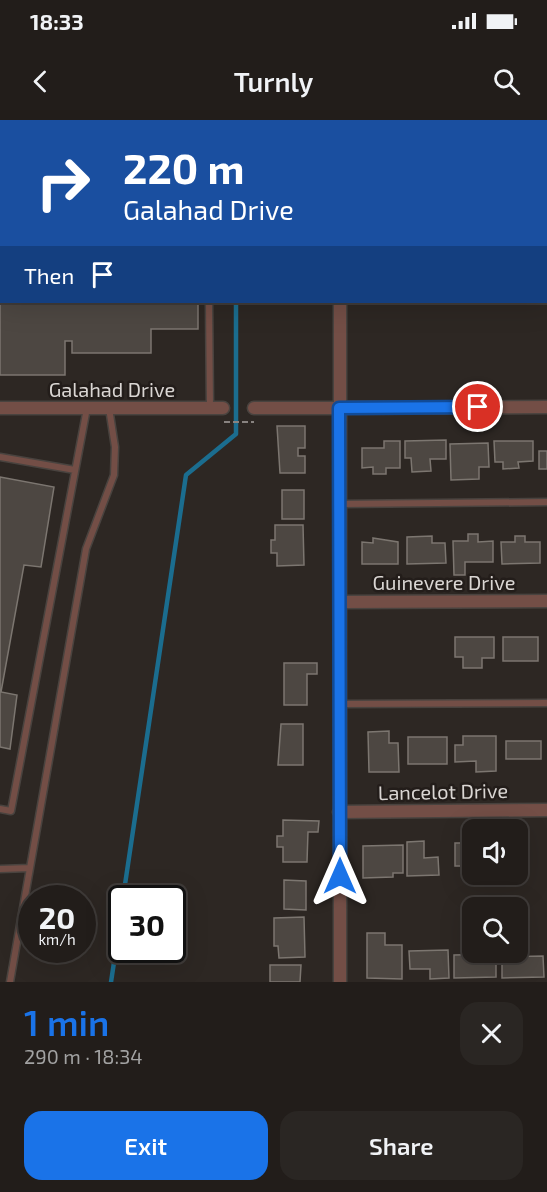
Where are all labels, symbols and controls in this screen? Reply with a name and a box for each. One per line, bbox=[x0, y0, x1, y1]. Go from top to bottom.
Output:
text: 18:33 bbox=[30, 8, 84, 34]
icon: back bbox=[24, 65, 57, 98]
text: Turnly bbox=[234, 65, 313, 97]
icon: search bbox=[490, 65, 523, 98]
text: 220 m bbox=[123, 142, 244, 192]
icon: right bbox=[24, 144, 102, 222]
text: Galahad Drive bbox=[123, 193, 294, 225]
icon: arrive bbox=[86, 258, 119, 291]
text: Then bbox=[24, 262, 74, 288]
street label: Galahad Drive bbox=[49, 377, 175, 401]
pin bbox=[452, 381, 503, 432]
icon: arrive bbox=[461, 390, 494, 423]
street label: Guinevere Drive bbox=[373, 570, 515, 594]
street label: Lancelot Drive bbox=[378, 778, 508, 804]
map controls bbox=[462, 819, 528, 963]
button: sound bbox=[462, 819, 528, 885]
position arrow bbox=[308, 844, 372, 908]
speed limit sign: 30 bbox=[108, 885, 186, 963]
button: search bbox=[462, 897, 528, 963]
text: 20 bbox=[39, 899, 75, 935]
text: km/h bbox=[38, 930, 76, 948]
text: 1 min bbox=[24, 1000, 109, 1043]
button: close bbox=[460, 1002, 523, 1065]
text: 290 m · 18:34 bbox=[24, 1044, 143, 1068]
button: Exit bbox=[24, 1111, 268, 1180]
button: Share bbox=[280, 1111, 523, 1180]

